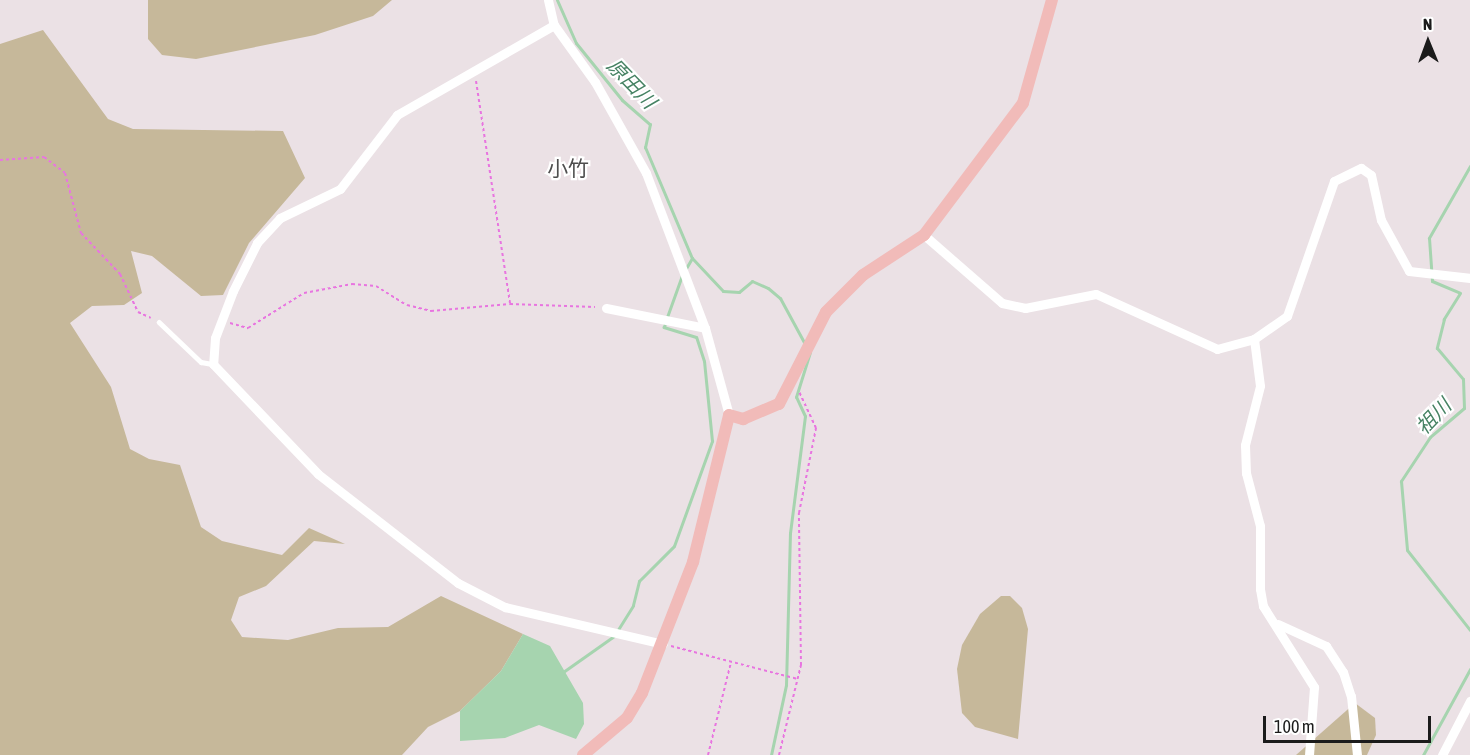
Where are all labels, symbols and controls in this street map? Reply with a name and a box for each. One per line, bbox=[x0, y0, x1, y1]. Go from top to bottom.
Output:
north arrow bbox=[1398, 12, 1458, 72]
text: N bbox=[1423, 15, 1433, 33]
water label: 原田川 bbox=[603, 53, 661, 113]
district label: 小竹 bbox=[547, 155, 589, 181]
water label: 祖川 bbox=[1410, 393, 1456, 439]
scale bar bbox=[1266, 704, 1434, 742]
text: 100 m bbox=[1274, 716, 1315, 737]

